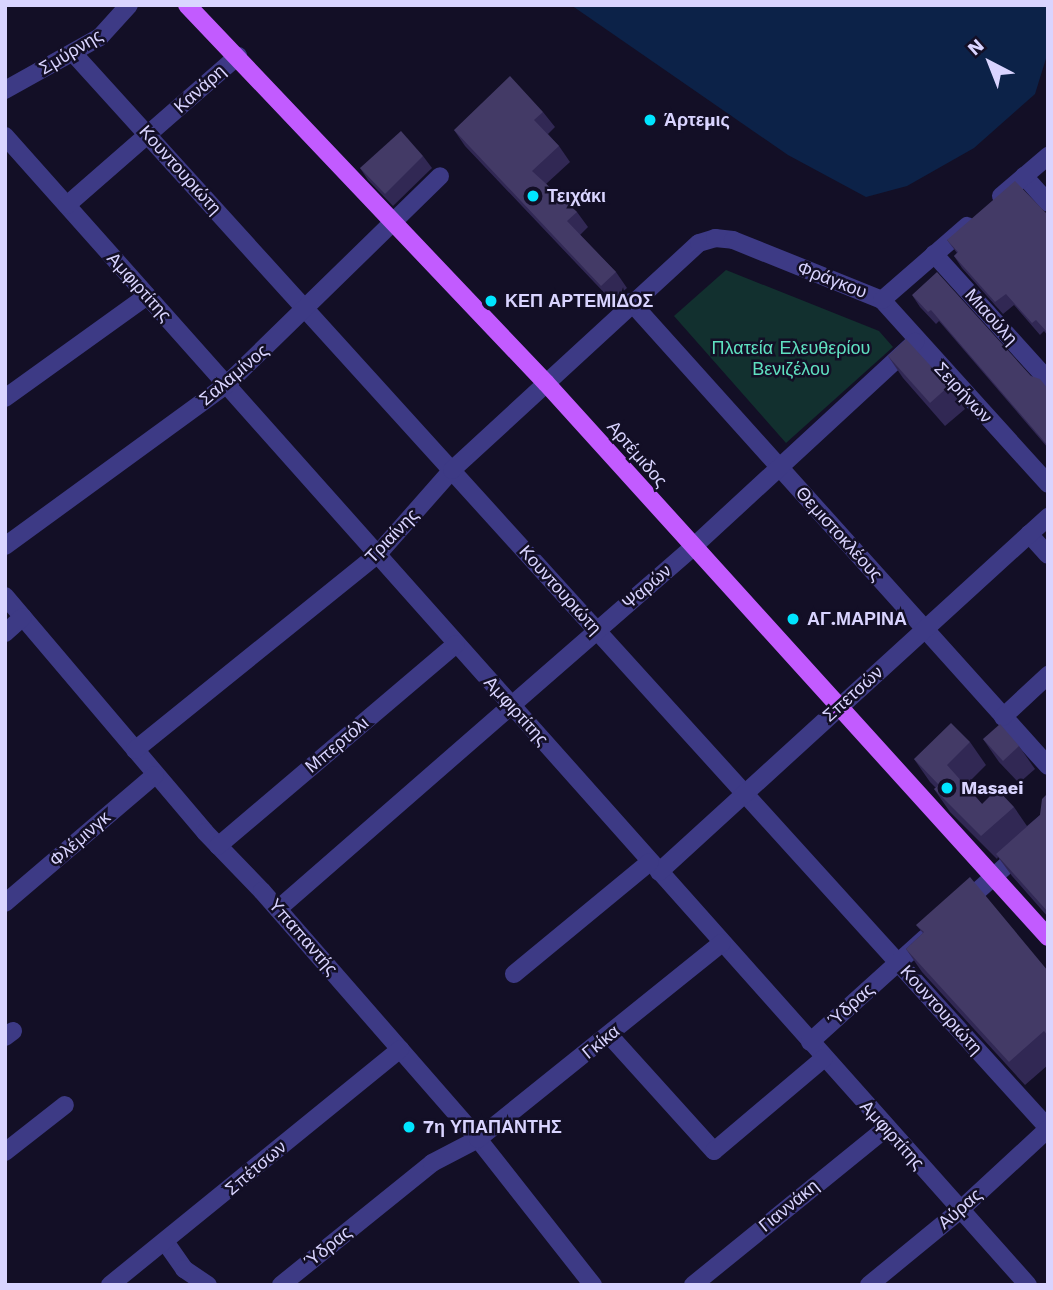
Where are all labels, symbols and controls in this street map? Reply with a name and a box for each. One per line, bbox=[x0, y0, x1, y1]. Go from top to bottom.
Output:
street label: Σμύρνης bbox=[35, 25, 107, 79]
north arrow bbox=[955, 28, 1025, 98]
text: N bbox=[963, 34, 989, 60]
street label: Κανάρη bbox=[170, 60, 230, 118]
place label: Άρτεμις bbox=[664, 109, 730, 131]
marker: Άρτεμις bbox=[642, 112, 658, 128]
street label: Κουντουριώτη bbox=[134, 121, 226, 219]
place label: Τειχάκι bbox=[547, 185, 606, 207]
marker: Τειχάκι bbox=[525, 188, 541, 204]
street label: Αμφιρτίτης bbox=[102, 248, 176, 326]
street label: Φράγκου bbox=[794, 257, 870, 303]
street label: Μιαούλη bbox=[960, 284, 1022, 350]
place label: ΚΕΠ ΑΡΤΕΜΙΔΟΣ bbox=[505, 290, 653, 312]
marker: ΚΕΠ ΑΡΤΕΜΙΔΟΣ bbox=[483, 293, 499, 309]
park label: Πλατεία Ελευθερίου Βενιζέλου bbox=[712, 338, 870, 380]
street label: Σαλαμίνος bbox=[195, 340, 273, 410]
street label: Σειρήνων bbox=[929, 358, 997, 428]
street label: Αρτέμιδος bbox=[602, 416, 672, 492]
street label: Θεμιστοκλέους bbox=[791, 482, 887, 586]
street label: Τριαίνης bbox=[361, 504, 423, 568]
street label: Κουντουριώτη bbox=[514, 541, 606, 639]
street label: Ψαρών bbox=[618, 560, 676, 614]
place label: ΑΓ.ΜΑΡΙΝΑ bbox=[807, 608, 907, 630]
marker: ΑΓ.ΜΑΡΙΝΑ bbox=[785, 611, 801, 627]
street label: Σπετσών bbox=[818, 661, 888, 727]
street label: Αμφιρτίτης bbox=[479, 672, 553, 750]
street label: Μπερτόλι bbox=[301, 712, 373, 778]
place label: Masaei bbox=[961, 777, 1023, 799]
marker: Masaei bbox=[939, 780, 955, 796]
street label: Φλέμινγκ bbox=[45, 807, 115, 871]
street label: Υπαπαντής bbox=[264, 894, 342, 980]
street label: Κουντουριώτη bbox=[895, 961, 987, 1059]
street label: Ύδρας bbox=[823, 979, 879, 1031]
street label: Γκίκα bbox=[578, 1020, 624, 1064]
street label: Αμφιρτίτης bbox=[855, 1096, 929, 1174]
place label: 7η ΥΠΑΠΑΝΤΗΣ bbox=[423, 1116, 562, 1138]
marker: 7η ΥΠΑΠΑΝΤΗΣ bbox=[401, 1119, 417, 1135]
street label: Σπέτσων bbox=[221, 1136, 291, 1200]
street label: Γιαννάκη bbox=[755, 1175, 823, 1237]
street label: Αύρας bbox=[934, 1184, 986, 1234]
street label: Ύδρας bbox=[300, 1221, 356, 1273]

